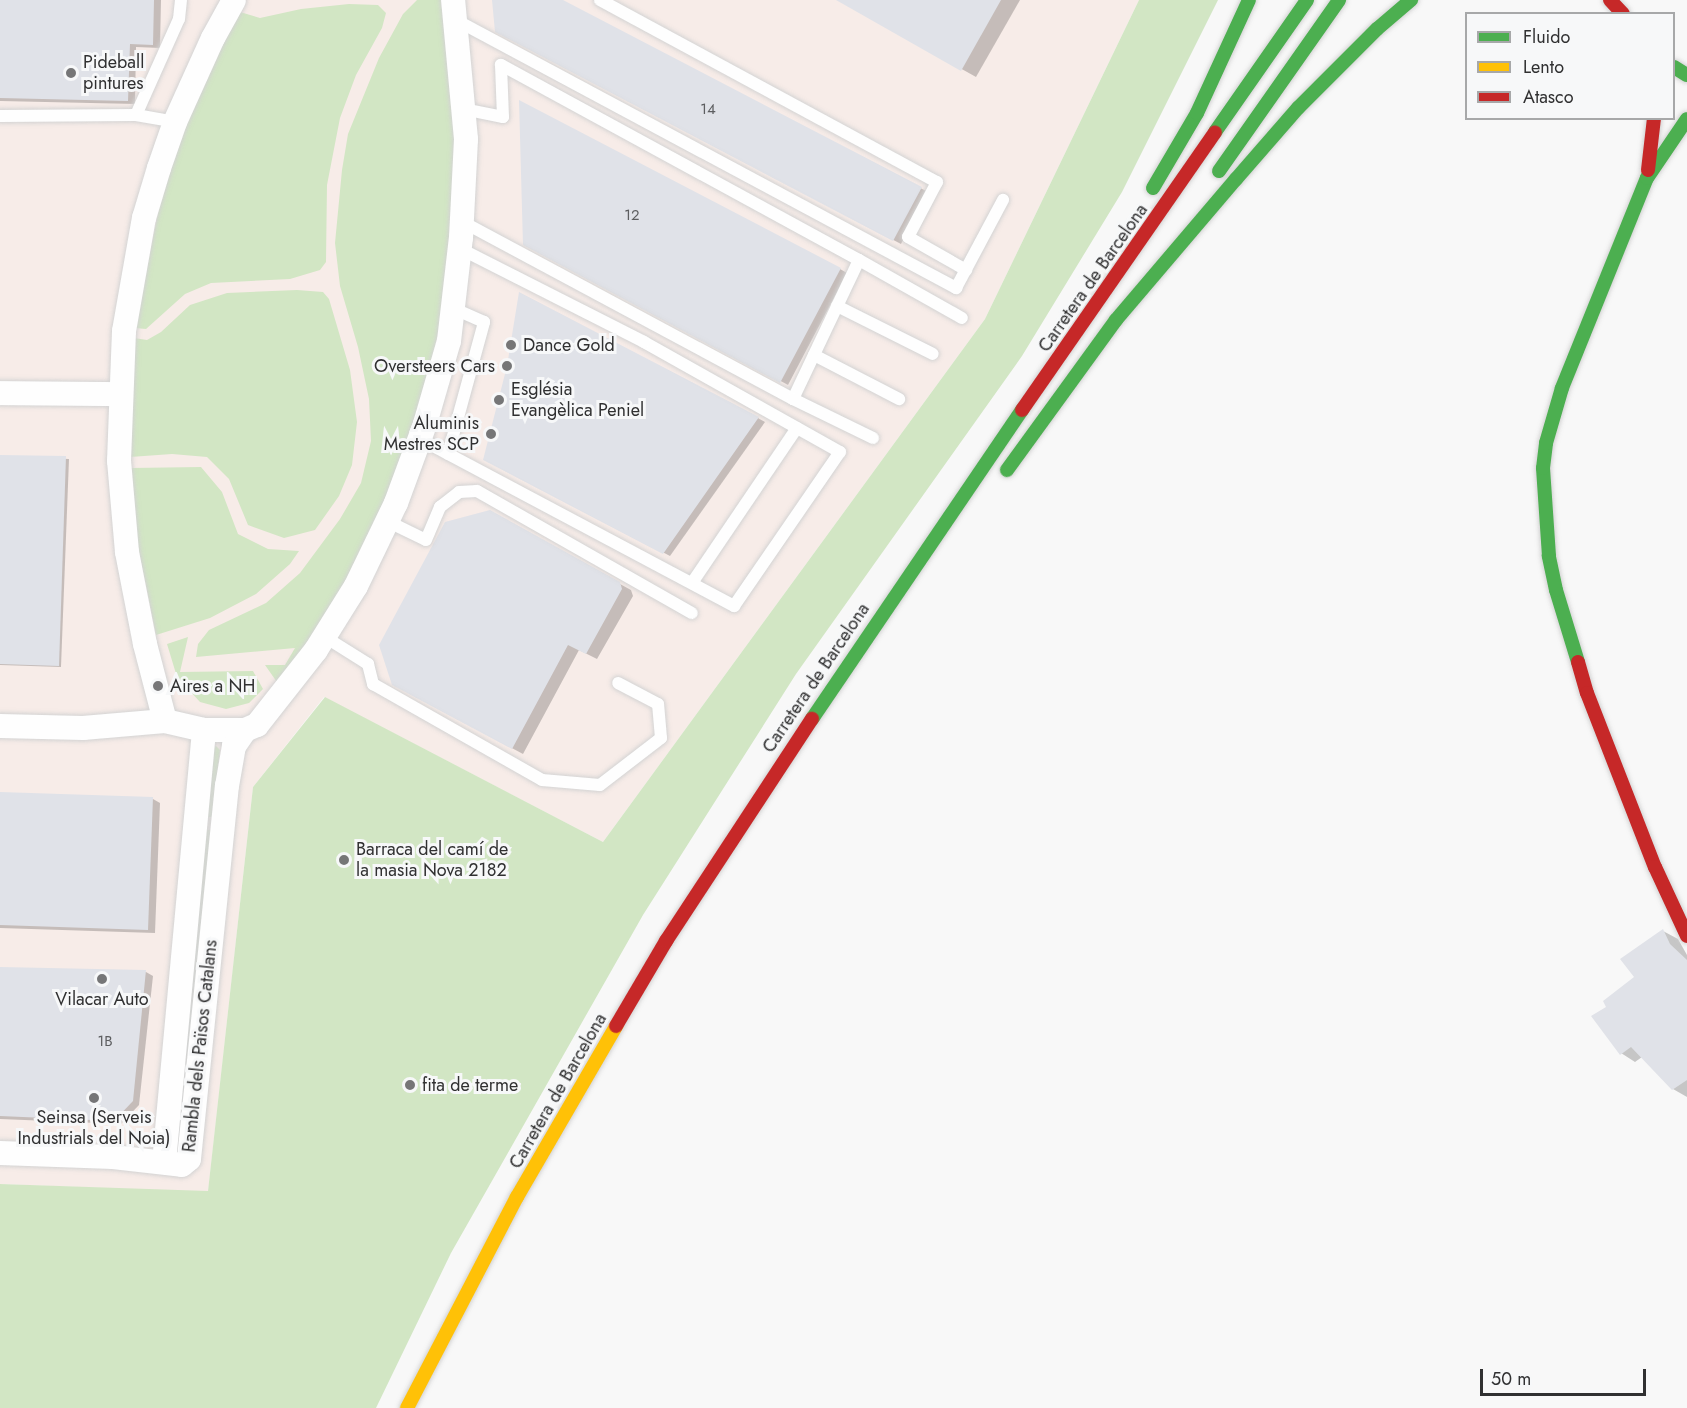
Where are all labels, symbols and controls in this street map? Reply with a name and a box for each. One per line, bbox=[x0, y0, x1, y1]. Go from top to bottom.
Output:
legend bbox=[1465, 12, 1675, 120]
text: Fluido bbox=[1523, 24, 1570, 50]
place label: Pideball pintures bbox=[83, 52, 144, 94]
text: Lento bbox=[1523, 54, 1564, 80]
marker: Pideball pintures bbox=[64, 66, 78, 80]
text: Atasco bbox=[1523, 84, 1574, 110]
house number: 14 bbox=[700, 101, 716, 119]
street label: Carretera de Barcelona bbox=[1034, 200, 1152, 356]
house number: 12 bbox=[624, 207, 640, 225]
place label: Dance Gold bbox=[523, 334, 615, 356]
marker: Dance Gold bbox=[504, 338, 518, 352]
place label: Oversteers Cars bbox=[374, 355, 495, 377]
marker: Oversteers Cars bbox=[500, 359, 514, 373]
place label: Església Evangèlica Peniel bbox=[511, 379, 644, 422]
marker: Església Evangèlica Peniel bbox=[492, 393, 506, 407]
place label: Aluminis Mestres SCP bbox=[384, 413, 479, 456]
marker: Aluminis Mestres SCP bbox=[484, 427, 498, 441]
street label: Carretera de Barcelona bbox=[758, 599, 874, 757]
place label: Aires a NH bbox=[170, 675, 255, 697]
marker: Aires a NH bbox=[151, 679, 165, 693]
place label: Barraca del camí de la masia Nova 2182 bbox=[356, 839, 508, 882]
marker: Barraca del camí de la masia Nova 2182 bbox=[337, 853, 351, 867]
street label: Rambla dels Països Catalans bbox=[178, 939, 222, 1153]
marker: Vilacar Auto bbox=[95, 972, 109, 986]
place label: Vilacar Auto bbox=[55, 988, 149, 1010]
street label: Carretera de Barcelona bbox=[505, 1010, 611, 1172]
house number: 1B bbox=[97, 1033, 113, 1051]
place label: fita de terme bbox=[422, 1074, 518, 1096]
marker: fita de terme bbox=[403, 1078, 417, 1092]
marker: Seinsa (Serveis Industrials del Noia) bbox=[87, 1091, 101, 1105]
place label: Seinsa (Serveis Industrials del Noia) bbox=[17, 1107, 171, 1150]
scale bar bbox=[1483, 1357, 1650, 1395]
text: 50 m bbox=[1491, 1366, 1531, 1392]

